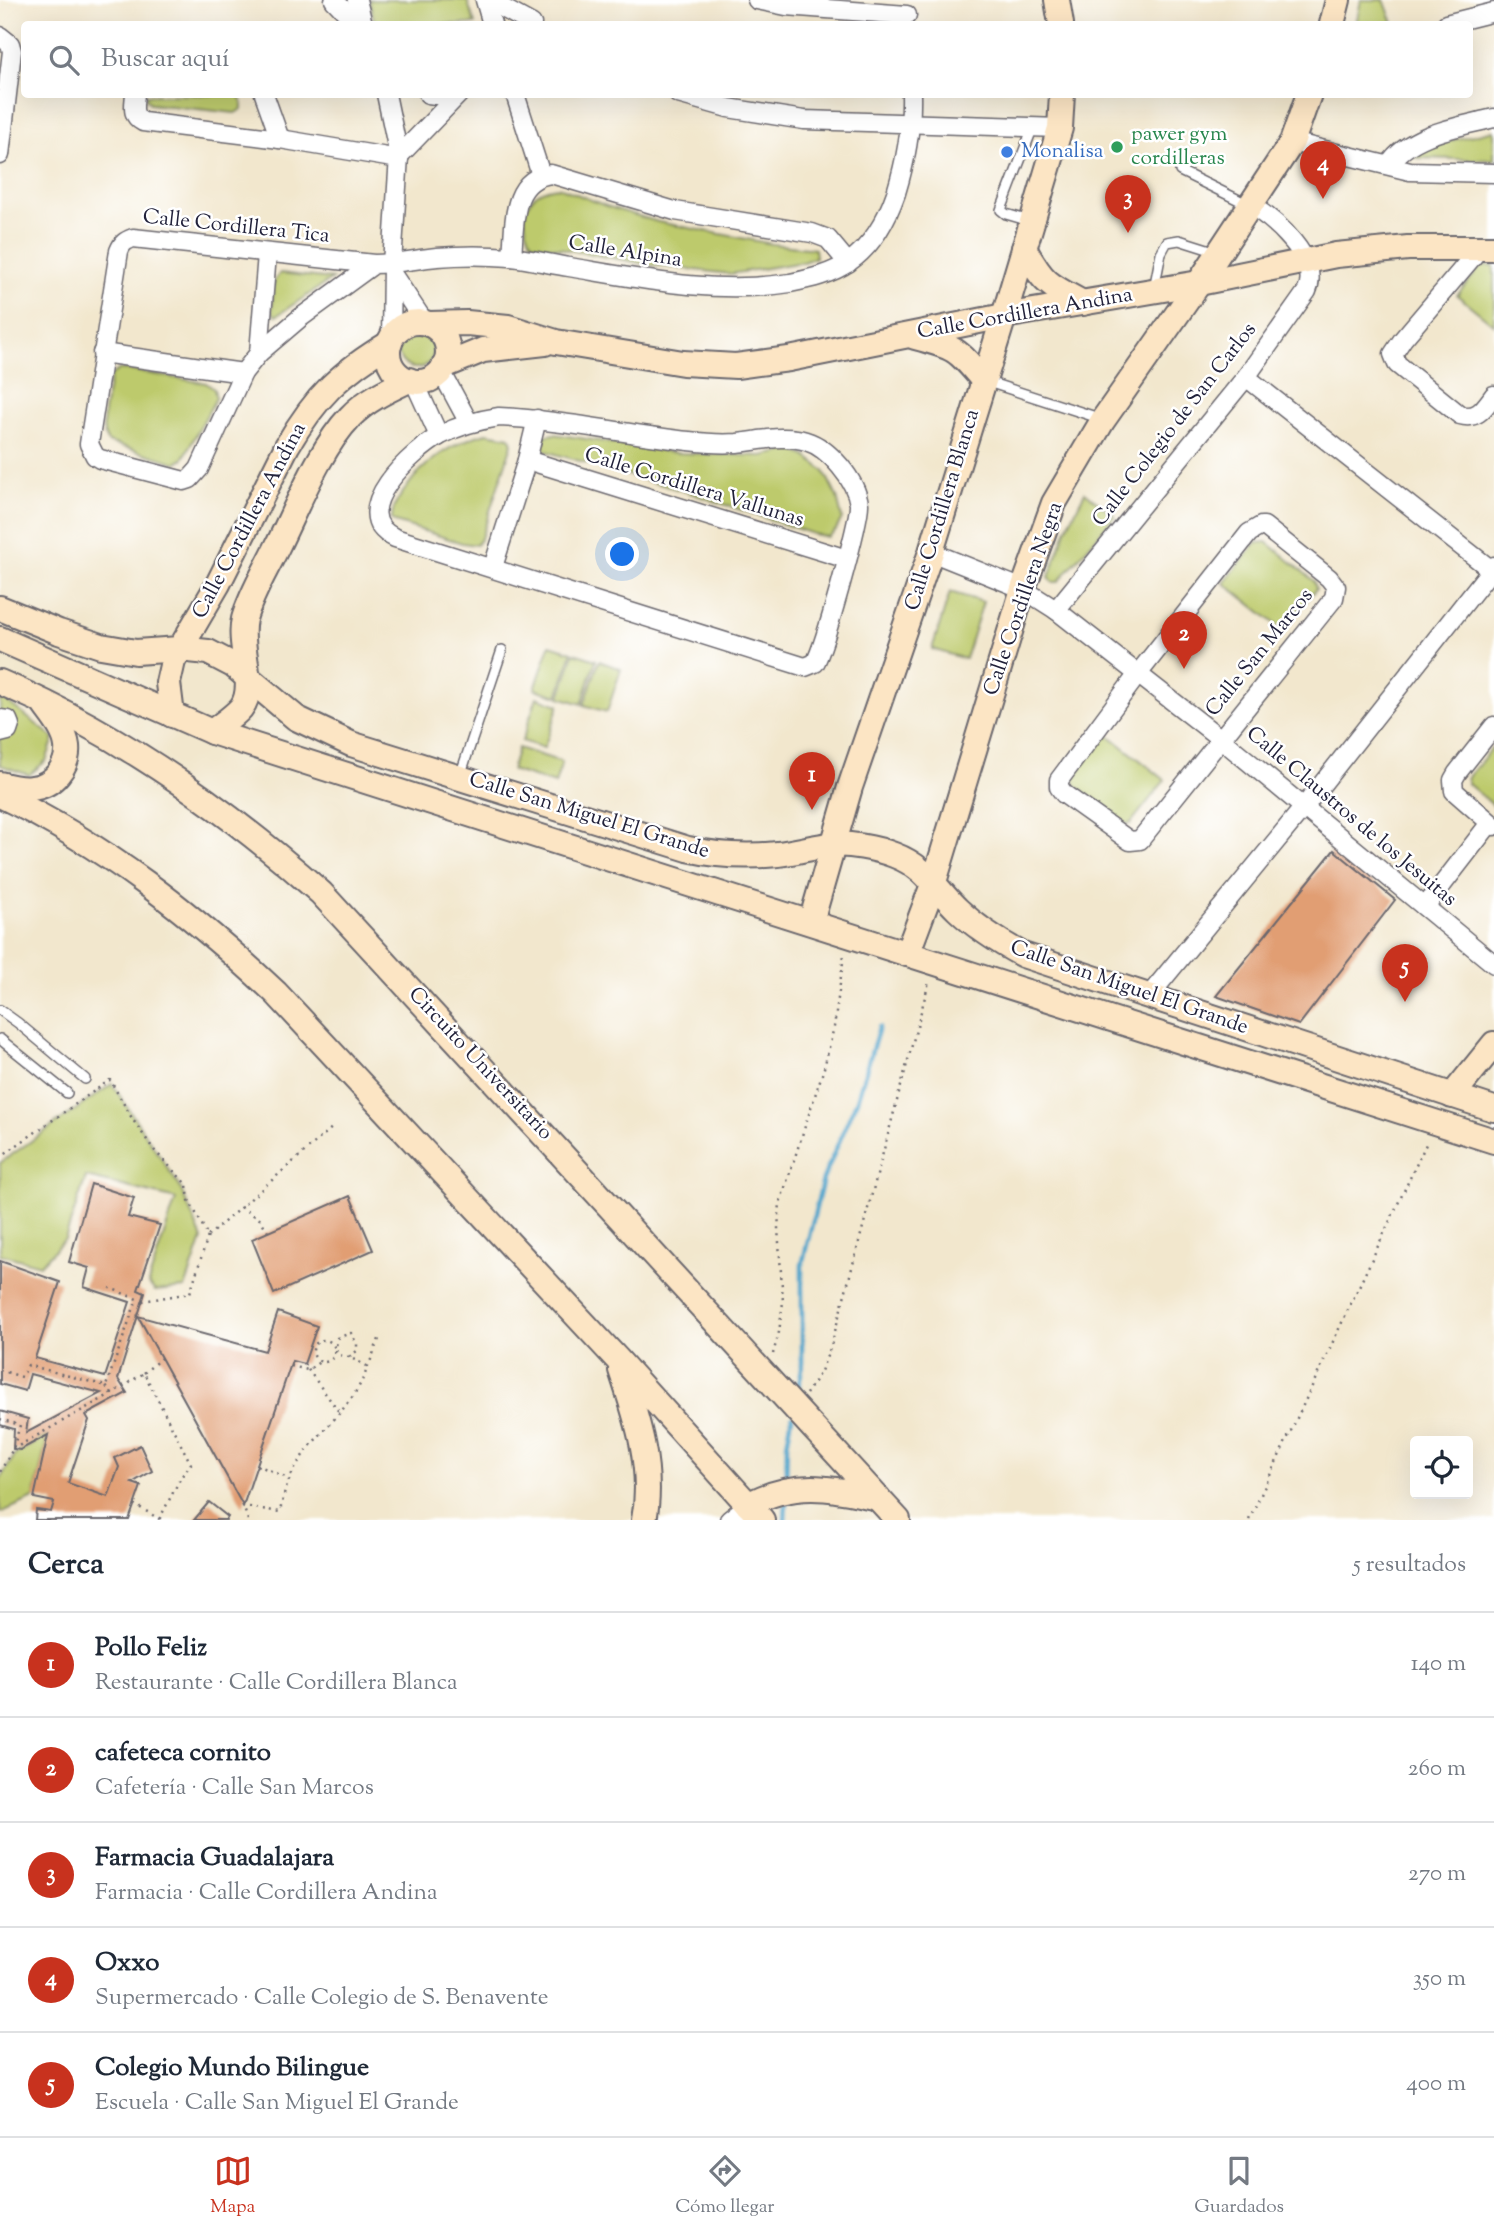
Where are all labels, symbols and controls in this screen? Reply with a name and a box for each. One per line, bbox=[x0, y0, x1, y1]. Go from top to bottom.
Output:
search box bbox=[21, 21, 1473, 98]
icon: search bbox=[45, 41, 83, 79]
text: Buscar aquí bbox=[101, 41, 230, 78]
place label: pawer gym cordilleras bbox=[1131, 120, 1227, 174]
place label: Monalisa bbox=[1021, 137, 1104, 167]
marker: pawer gym cordilleras bbox=[1109, 139, 1125, 155]
pin: 4 bbox=[1300, 141, 1346, 199]
marker: Monalisa bbox=[999, 144, 1015, 160]
pin: 3 bbox=[1105, 175, 1151, 233]
street label: Calle Cordillera Tica bbox=[141, 202, 331, 252]
street label: Calle Alpina bbox=[566, 228, 684, 276]
street label: Calle Cordillera Andina bbox=[915, 280, 1135, 348]
street label: Calle Colegio de San Carlos bbox=[1086, 317, 1264, 533]
street label: Calle Cordillera Blanca bbox=[898, 405, 988, 614]
street label: Calle Cordillera Andina bbox=[186, 417, 315, 624]
street label: Calle Cordillera Vallunas bbox=[580, 440, 808, 536]
street label: Calle Cordillera Negra bbox=[977, 498, 1071, 700]
your location bbox=[605, 537, 639, 571]
street label: Calle San Marcos bbox=[1199, 583, 1321, 723]
pin: 2 bbox=[1161, 611, 1207, 669]
street label: Calle Claustros de los Jesuitas bbox=[1239, 720, 1463, 914]
pin: 1 bbox=[789, 752, 835, 810]
street label: Calle San Miguel El Grande bbox=[465, 765, 713, 867]
street label: Calle San Miguel El Grande bbox=[1006, 933, 1252, 1043]
pin: 5 bbox=[1382, 944, 1428, 1002]
street label: Circuito Universitario bbox=[401, 981, 559, 1147]
map controls bbox=[1410, 1436, 1473, 1499]
button: locate bbox=[1410, 1436, 1473, 1499]
text: Cerca bbox=[28, 1544, 104, 1587]
text: 5 resultados bbox=[1353, 1549, 1466, 1582]
text: Pollo Feliz bbox=[95, 1630, 207, 1667]
text: 1 bbox=[47, 1648, 55, 1681]
text: 140 m bbox=[1411, 1648, 1466, 1681]
text: Restaurante · Calle Cordillera Blanca bbox=[95, 1667, 458, 1700]
text: cafeteca cornito bbox=[95, 1735, 271, 1772]
text: 2 bbox=[46, 1753, 56, 1786]
text: 260 m bbox=[1408, 1753, 1466, 1786]
text: Cafetería · Calle San Marcos bbox=[95, 1772, 374, 1805]
text: Farmacia Guadalajara bbox=[95, 1840, 334, 1877]
text: 3 bbox=[46, 1858, 56, 1891]
text: 270 m bbox=[1408, 1858, 1466, 1891]
text: Farmacia · Calle Cordillera Andina bbox=[95, 1877, 438, 1910]
text: Oxxo bbox=[95, 1945, 160, 1982]
text: 4 bbox=[45, 1963, 57, 1996]
text: 350 m bbox=[1413, 1963, 1466, 1996]
text: Supermercado · Calle Colegio de S. Benavente bbox=[95, 1982, 549, 2015]
text: Colegio Mundo Bilingue bbox=[95, 2050, 369, 2087]
text: 5 bbox=[47, 2068, 55, 2101]
text: 400 m bbox=[1406, 2068, 1466, 2101]
text: Escuela · Calle San Miguel El Grande bbox=[95, 2087, 459, 2120]
tab: Mapa bbox=[210, 2152, 255, 2221]
tab: Cómo llegar bbox=[675, 2152, 774, 2221]
tab: Guardados bbox=[1194, 2152, 1284, 2221]

